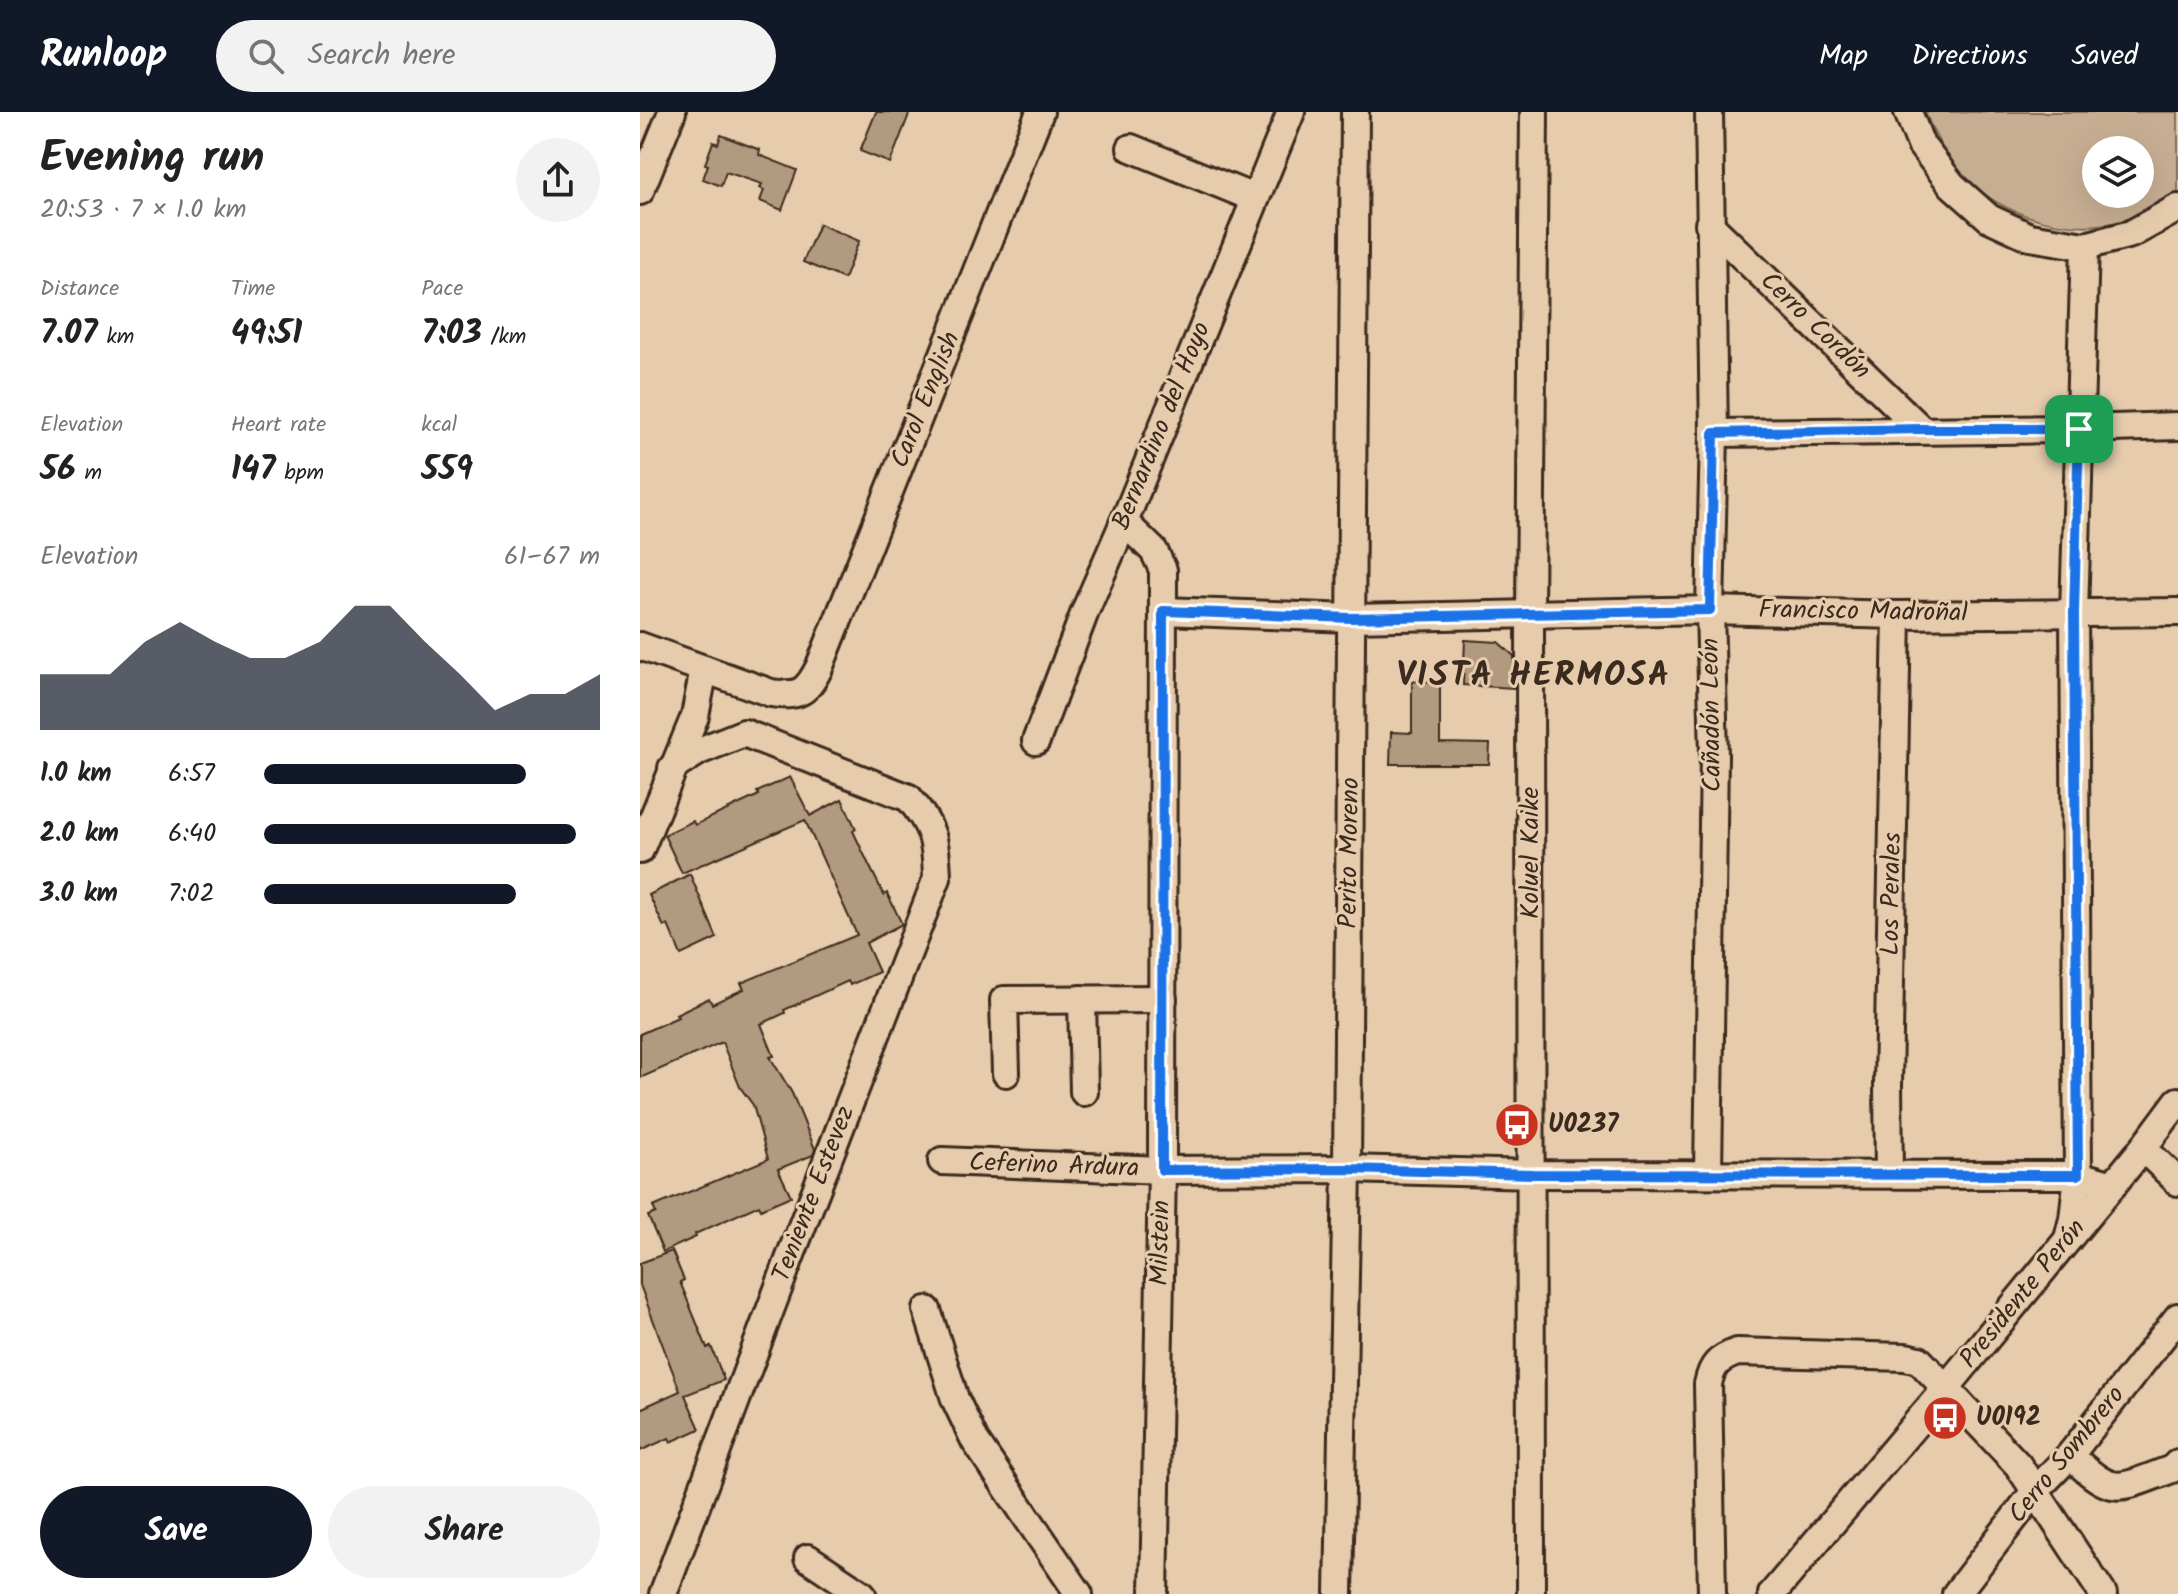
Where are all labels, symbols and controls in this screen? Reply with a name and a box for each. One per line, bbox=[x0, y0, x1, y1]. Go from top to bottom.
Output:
search box bbox=[216, 20, 776, 92]
text: Runloop bbox=[40, 26, 168, 86]
text: Search here bbox=[308, 32, 455, 80]
icon: search bbox=[244, 34, 288, 78]
text: Map bbox=[1819, 34, 1868, 79]
text: Directions bbox=[1912, 34, 2028, 79]
text: Saved bbox=[2072, 34, 2138, 79]
text: Evening run bbox=[40, 124, 264, 194]
map controls bbox=[2082, 136, 2154, 208]
button: layers bbox=[2082, 136, 2154, 208]
button: share bbox=[516, 138, 600, 222]
text: 20:53 · 7 × 1.0 km bbox=[40, 189, 247, 231]
street label: Cerro Cordón bbox=[1750, 262, 1880, 390]
text: Distance bbox=[40, 272, 119, 307]
text: Time bbox=[231, 272, 275, 307]
text: Pace bbox=[421, 272, 463, 307]
text: 7.07 bbox=[40, 307, 98, 361]
text: 49:51 bbox=[231, 307, 302, 361]
text: 7:03 bbox=[421, 307, 482, 361]
street label: Bernardino del Hoyo bbox=[1101, 315, 1223, 537]
text: km bbox=[98, 320, 134, 355]
text: /km bbox=[482, 320, 526, 355]
street label: Carol English bbox=[880, 325, 972, 475]
pin bbox=[2045, 395, 2113, 463]
icon: arrive bbox=[2057, 407, 2101, 451]
text: Elevation bbox=[40, 408, 123, 443]
text: Heart rate bbox=[231, 408, 326, 443]
text: kcal bbox=[421, 408, 457, 443]
text: 56 bbox=[40, 443, 76, 497]
text: 147 bbox=[231, 443, 276, 497]
text: 559 bbox=[421, 443, 473, 497]
text: m bbox=[76, 456, 102, 491]
text: bpm bbox=[276, 456, 324, 491]
text: Elevation bbox=[40, 536, 138, 578]
text: 61–67 m bbox=[504, 536, 600, 578]
street label: Francisco Madroñal bbox=[1758, 589, 1968, 635]
street label: Cañadón León bbox=[1690, 637, 1734, 793]
district label: VISTA HERMOSA bbox=[1397, 649, 1671, 703]
text: 1.0 km bbox=[40, 753, 111, 795]
text: 6:57 bbox=[168, 753, 215, 795]
street label: Perito Moreno bbox=[1328, 777, 1372, 929]
street label: Koluel Kaike bbox=[1510, 787, 1552, 919]
text: 2.0 km bbox=[40, 813, 119, 855]
text: 6:40 bbox=[168, 813, 216, 855]
street label: Los Perales bbox=[1870, 832, 1914, 956]
text: 3.0 km bbox=[40, 873, 118, 915]
text: 7:02 bbox=[168, 873, 215, 915]
street label: Teniente Estevez bbox=[761, 1100, 867, 1288]
bus stop icon: U0237 bbox=[1493, 1101, 1541, 1149]
place label: U0237 bbox=[1548, 1104, 1619, 1146]
street label: Ceferino Ardura bbox=[968, 1142, 1140, 1190]
street label: Milstein bbox=[1139, 1200, 1183, 1286]
street label: Presidente Perón bbox=[1949, 1210, 2097, 1378]
street label: Cerro Sombrero bbox=[1998, 1377, 2136, 1533]
bus stop icon: U0192 bbox=[1921, 1394, 1969, 1442]
place label: U0192 bbox=[1976, 1397, 2041, 1439]
button: Save bbox=[40, 1486, 312, 1578]
button: Share bbox=[328, 1486, 600, 1578]

